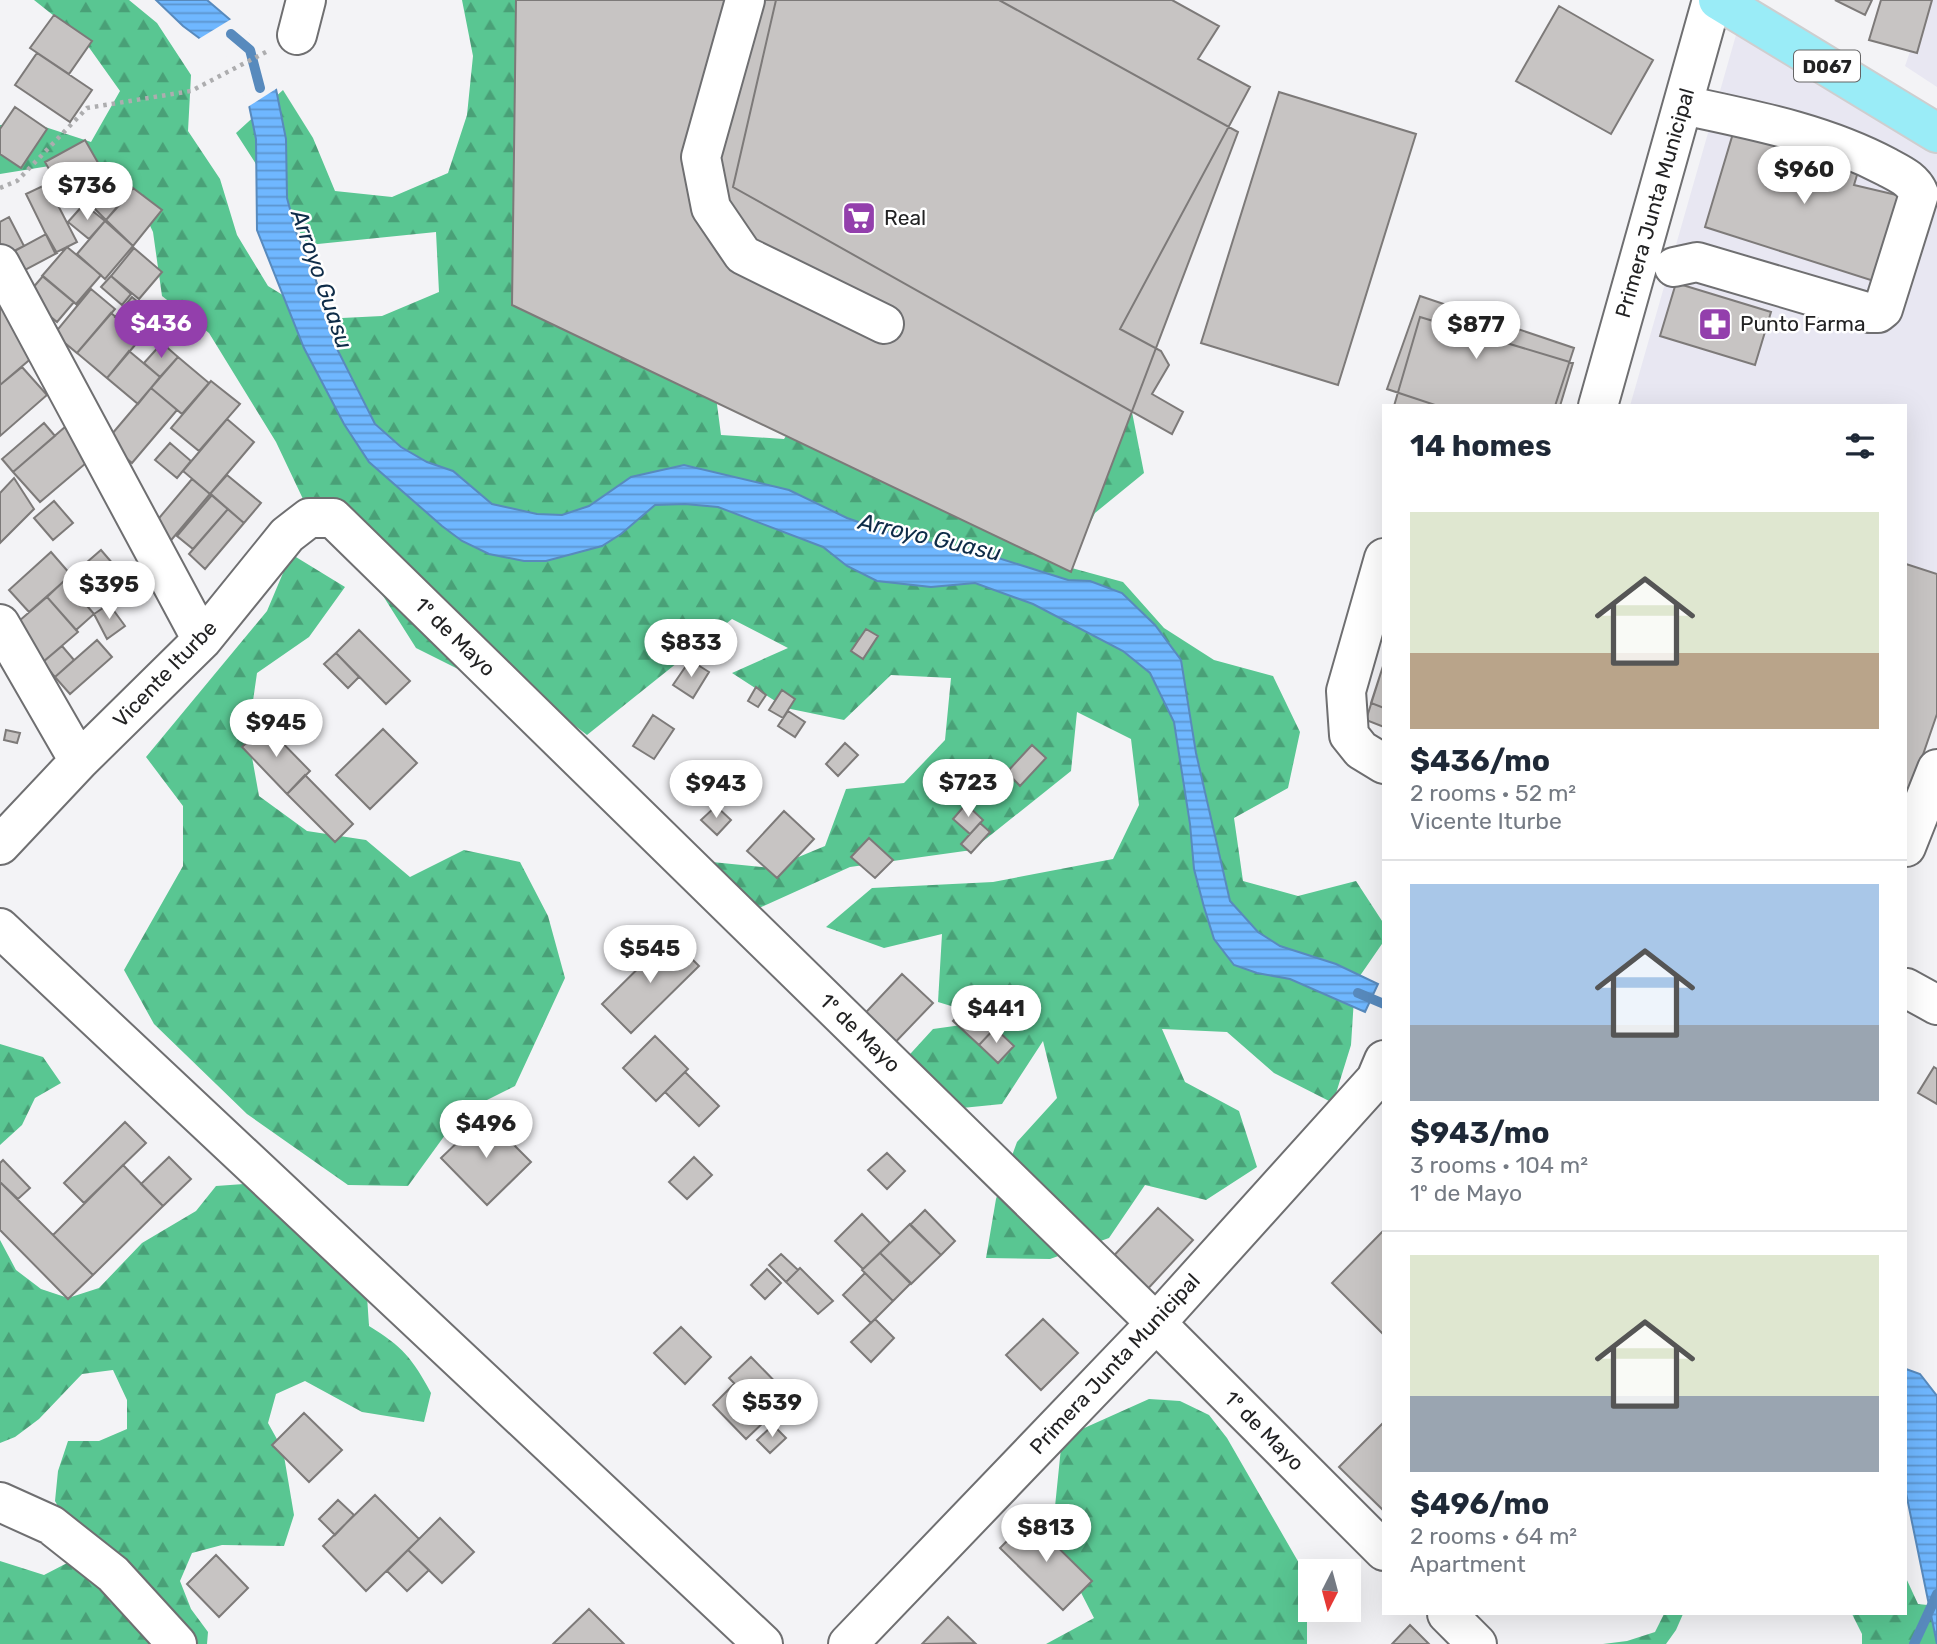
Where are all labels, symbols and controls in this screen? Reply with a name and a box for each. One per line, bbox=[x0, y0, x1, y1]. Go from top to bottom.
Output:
road number: D067 bbox=[1794, 50, 1860, 82]
street label: Primera Junta Municipal bbox=[1610, 85, 1699, 321]
pin: $960 bbox=[1763, 146, 1845, 206]
text: $960 bbox=[1774, 155, 1834, 183]
pin: $736 bbox=[46, 162, 128, 222]
text: $736 bbox=[58, 171, 116, 199]
supermarket icon: Real bbox=[840, 199, 878, 237]
water label: Arroyo Guasu bbox=[285, 205, 359, 352]
place label: Real bbox=[884, 205, 926, 230]
pin: $436 bbox=[120, 300, 202, 360]
pin: $877 bbox=[1435, 302, 1517, 361]
pharmacy icon: Punto Farma bbox=[1696, 305, 1734, 343]
text: $436 bbox=[130, 309, 192, 337]
text: $877 bbox=[1447, 310, 1505, 338]
place label: Punto Farma bbox=[1740, 311, 1866, 336]
icon: filters bbox=[1841, 427, 1879, 465]
text: 14 homes bbox=[1410, 428, 1552, 464]
water label: Arroyo Guasu bbox=[855, 507, 1004, 567]
icon: home bbox=[1582, 558, 1708, 684]
pin: $395 bbox=[68, 562, 150, 621]
text: $395 bbox=[79, 570, 139, 598]
street label: 1º de Mayo bbox=[410, 592, 501, 681]
street label: Vicente Iturbe bbox=[107, 615, 222, 732]
pin: $833 bbox=[650, 620, 732, 679]
text: $833 bbox=[660, 628, 722, 656]
pin: $945 bbox=[235, 700, 317, 759]
text: $945 bbox=[246, 708, 306, 736]
text: $436/mo bbox=[1410, 743, 1550, 779]
pin: $943 bbox=[675, 760, 757, 820]
pin: $723 bbox=[927, 760, 1009, 819]
text: $723 bbox=[939, 768, 997, 796]
text: $943 bbox=[686, 769, 746, 797]
text: 2 rooms · 52 m² bbox=[1410, 779, 1576, 807]
text: Vicente Iturbe bbox=[1410, 807, 1562, 835]
pin: $545 bbox=[609, 926, 691, 985]
icon: home bbox=[1582, 930, 1708, 1056]
text: $545 bbox=[620, 934, 680, 962]
pin: $441 bbox=[955, 986, 1037, 1045]
street label: 1º de Mayo bbox=[815, 988, 906, 1077]
text: $441 bbox=[967, 994, 1025, 1022]
pin: $496 bbox=[445, 1100, 527, 1160]
text: $496 bbox=[456, 1109, 516, 1137]
text: $943/mo bbox=[1410, 1115, 1550, 1151]
text: 3 rooms · 104 m² bbox=[1410, 1151, 1588, 1179]
text: 1º de Mayo bbox=[1410, 1179, 1522, 1207]
street label: Primera Junta Municipal bbox=[1024, 1268, 1205, 1459]
icon: home bbox=[1582, 1301, 1708, 1427]
pin: $539 bbox=[731, 1380, 813, 1439]
street label: 1º de Mayo bbox=[1219, 1386, 1309, 1476]
text: $539 bbox=[742, 1388, 802, 1416]
text: $496/mo bbox=[1410, 1486, 1549, 1522]
pin: $813 bbox=[1005, 1504, 1087, 1564]
text: $813 bbox=[1017, 1513, 1075, 1541]
text: 2 rooms · 64 m² bbox=[1410, 1522, 1577, 1550]
text: Apartment bbox=[1410, 1550, 1526, 1578]
north arrow bbox=[1298, 1559, 1362, 1622]
map controls bbox=[1298, 1559, 1361, 1622]

